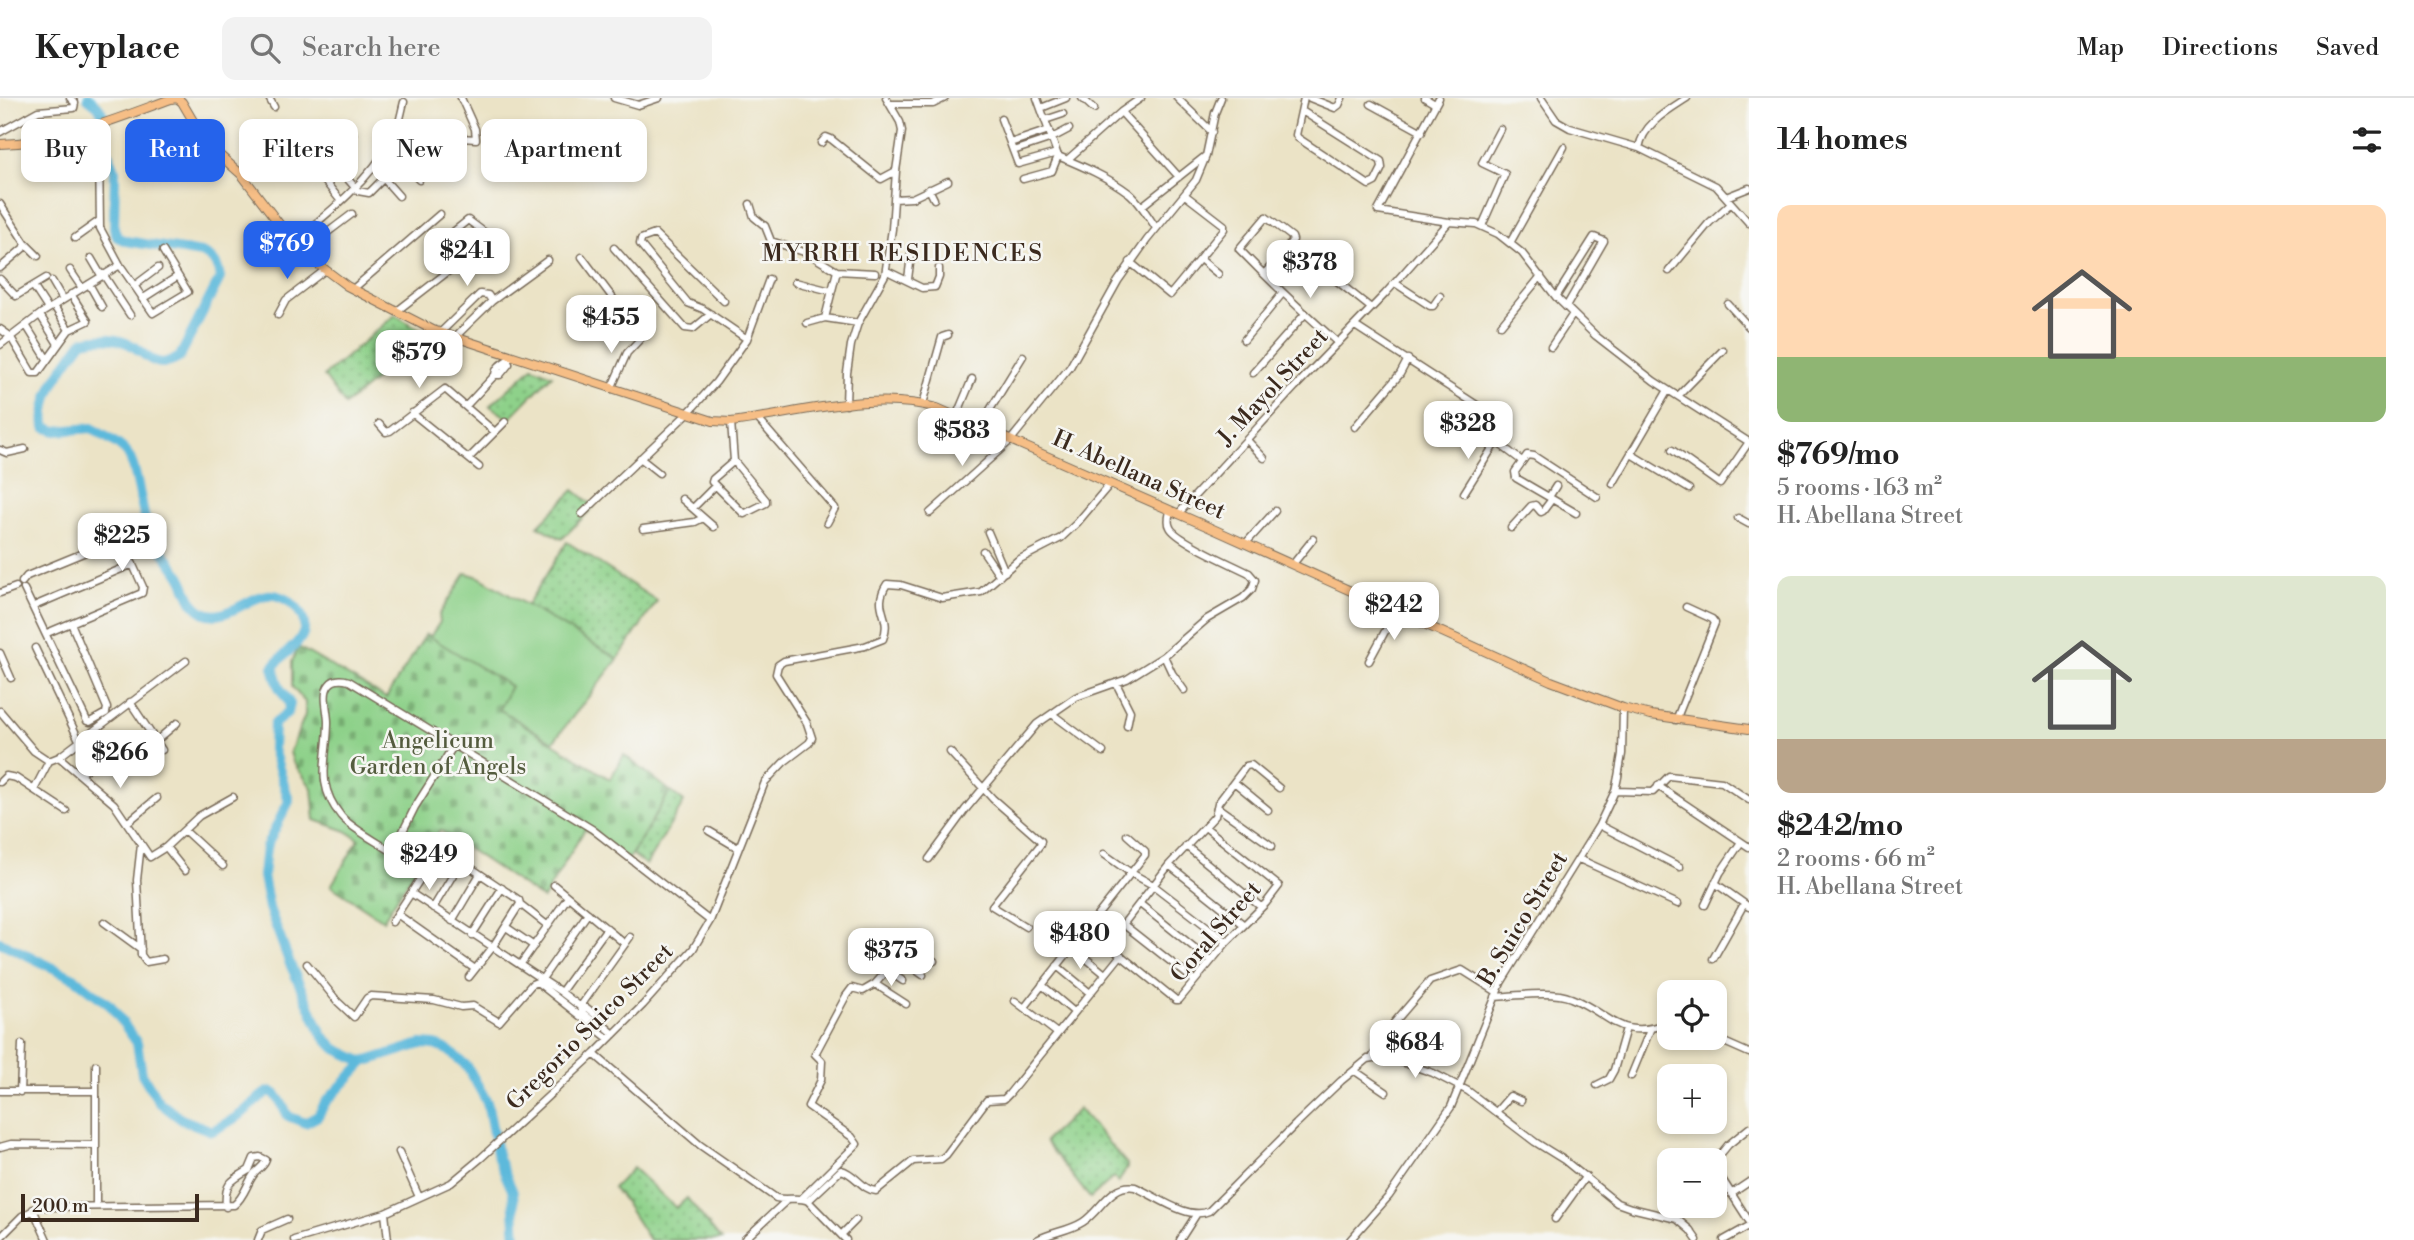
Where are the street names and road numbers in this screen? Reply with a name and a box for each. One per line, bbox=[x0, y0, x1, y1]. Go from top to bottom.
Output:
street label: J. Mayol Street bbox=[1211, 323, 1334, 452]
street label: H. Abellana Street bbox=[1048, 424, 1230, 526]
street label: B. Suico Street bbox=[1471, 847, 1574, 992]
street label: Coral Street bbox=[1165, 876, 1267, 988]
street label: Gregorio Suico Street bbox=[501, 938, 679, 1116]

